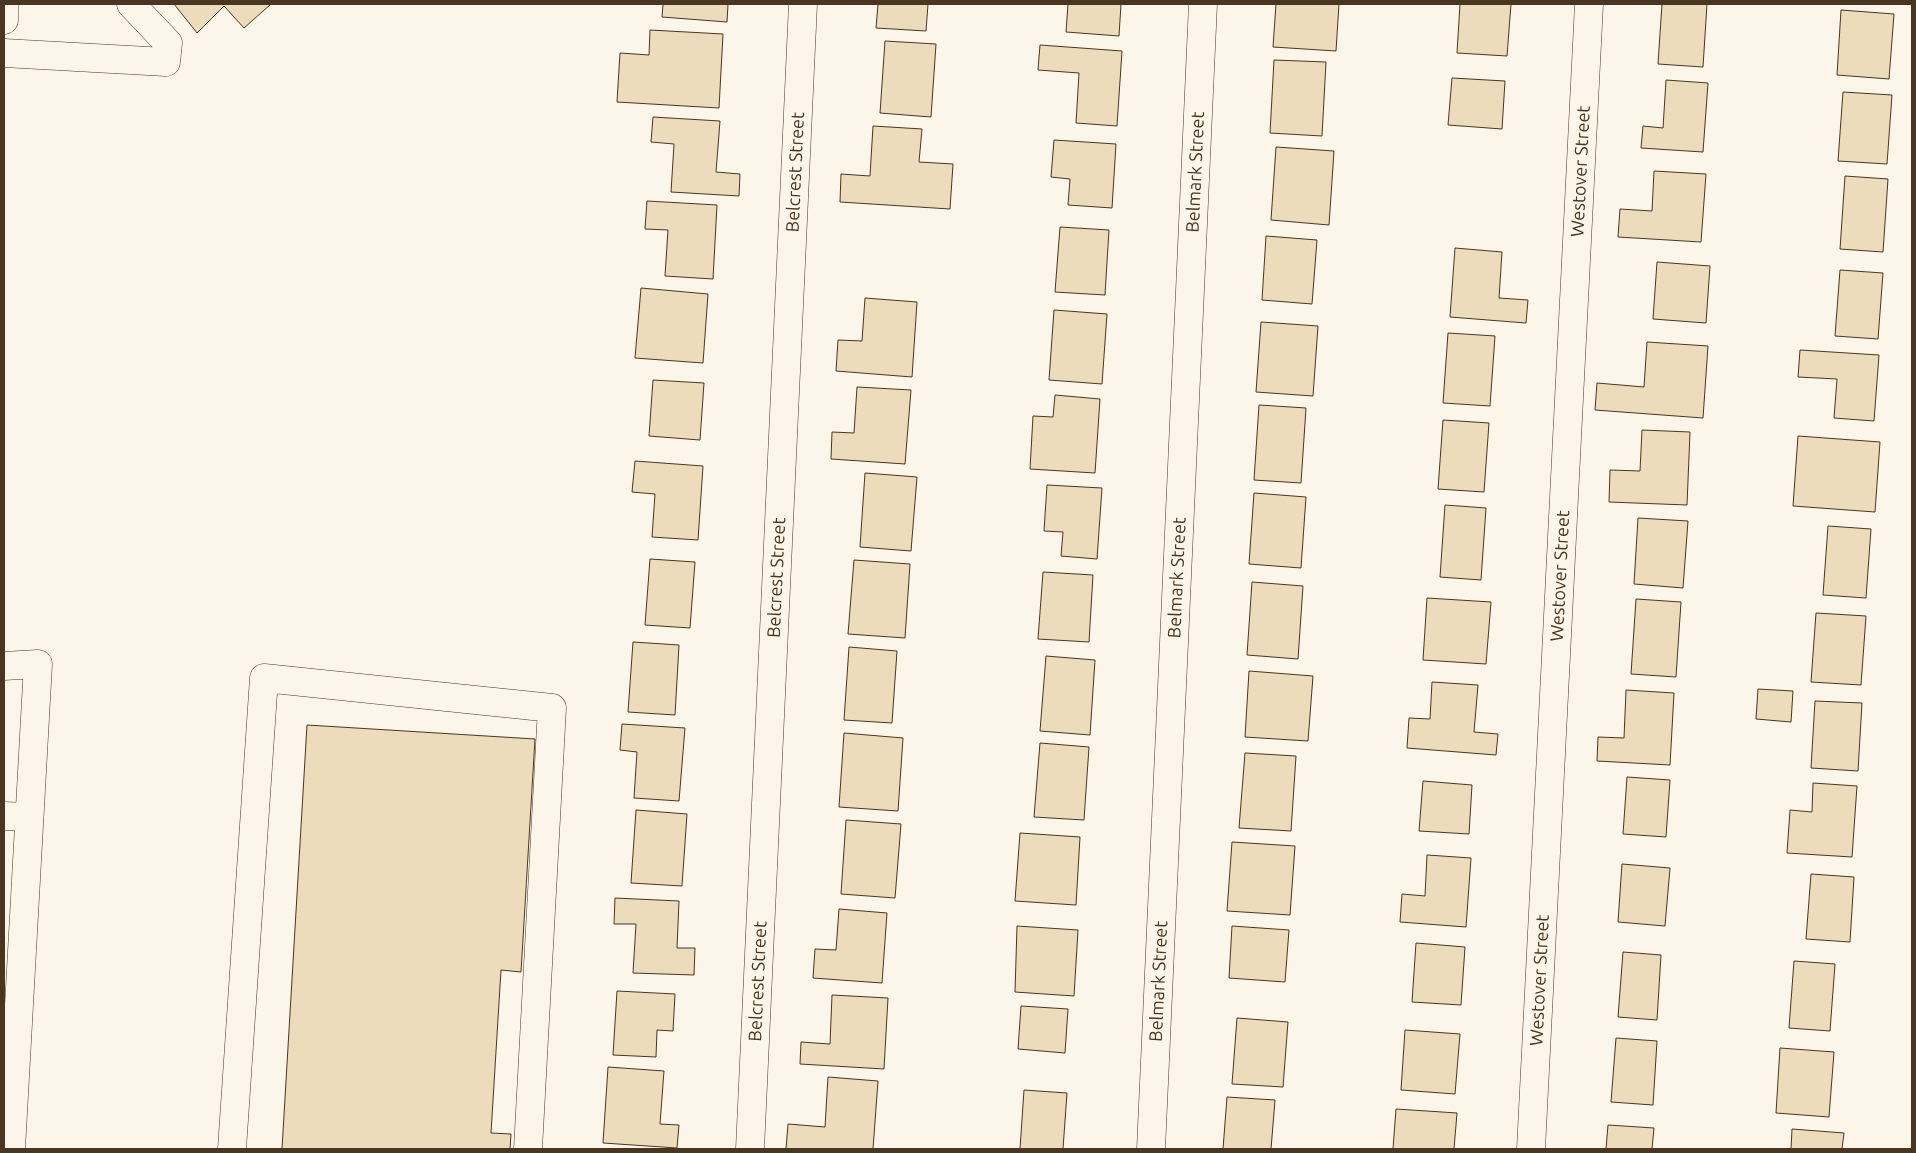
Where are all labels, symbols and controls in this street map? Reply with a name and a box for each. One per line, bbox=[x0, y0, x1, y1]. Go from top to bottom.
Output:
street label: Westover Street bbox=[1566, 105, 1593, 237]
street label: Belcrest Street bbox=[781, 111, 807, 233]
street label: Belmark Street bbox=[1182, 111, 1207, 233]
street label: Westover Street bbox=[1546, 509, 1572, 642]
street label: Belcrest Street bbox=[763, 517, 788, 638]
street label: Belmark Street bbox=[1163, 517, 1189, 639]
street label: Westover Street bbox=[1525, 914, 1552, 1046]
street label: Belcrest Street bbox=[744, 920, 770, 1042]
street label: Belmark Street bbox=[1145, 920, 1170, 1042]

